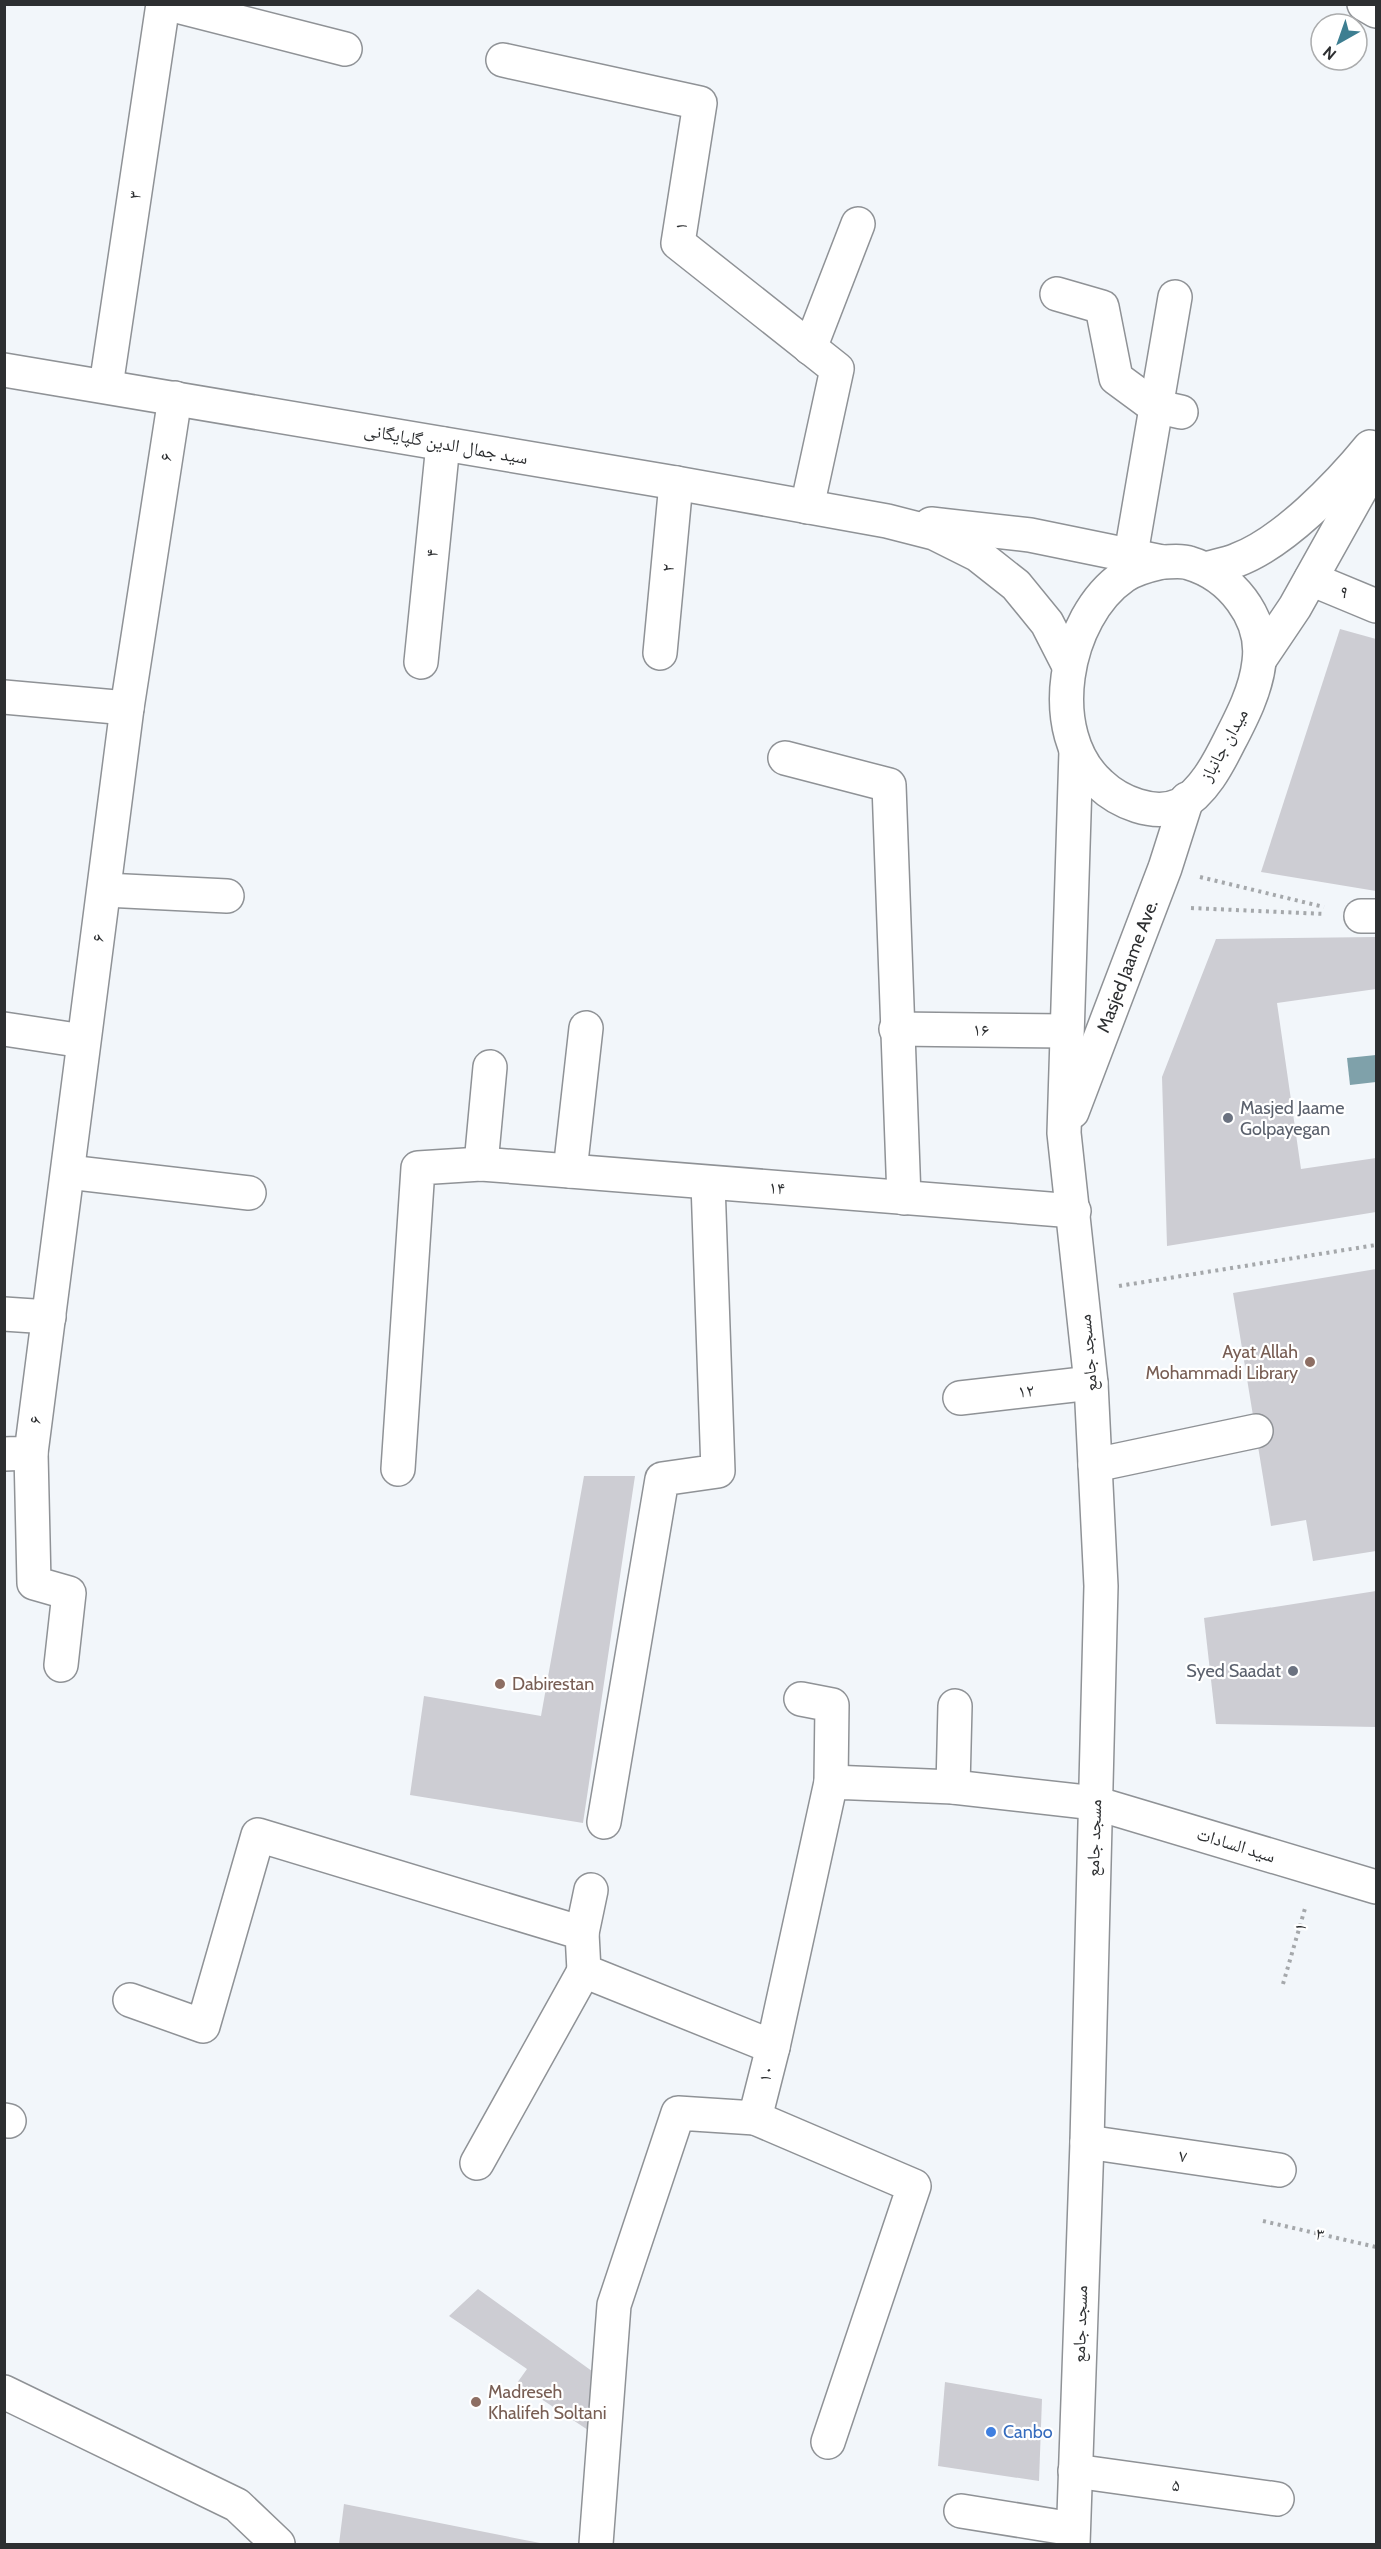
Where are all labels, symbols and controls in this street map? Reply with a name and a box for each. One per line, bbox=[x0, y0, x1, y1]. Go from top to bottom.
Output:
north arrow bbox=[1309, 12, 1369, 72]
text: N bbox=[1319, 42, 1340, 64]
street label: ۳ bbox=[124, 189, 146, 201]
street label: ۱ bbox=[670, 220, 692, 232]
street label: سید جمال الدین گلپایگانی bbox=[362, 419, 530, 469]
street label: ۶ bbox=[155, 451, 177, 463]
street label: ۴ bbox=[421, 548, 443, 558]
street label: ۲ bbox=[657, 563, 679, 573]
street label: ۹ bbox=[1336, 580, 1352, 604]
street label: میدان جانباز bbox=[1195, 705, 1253, 786]
street label: Masjed Jaame Ave. bbox=[1092, 897, 1163, 1036]
street label: ۶ bbox=[87, 932, 109, 944]
street label: ۱۶ bbox=[973, 1019, 989, 1041]
place label: Masjed Jaame Golpayegan bbox=[1240, 1097, 1344, 1140]
marker: Masjed Jaame Golpayegan bbox=[1221, 1111, 1235, 1125]
street label: ۱۴ bbox=[768, 1176, 786, 1200]
street label: مسجد جامع bbox=[1074, 1313, 1103, 1393]
place label: Ayat Allah Mohammadi Library bbox=[1145, 1341, 1298, 1384]
marker: Ayat Allah Mohammadi Library bbox=[1303, 1355, 1317, 1369]
street label: ۱۲ bbox=[1017, 1379, 1035, 1403]
street label: ۶ bbox=[24, 1414, 46, 1426]
place label: Syed Saadat bbox=[1186, 1660, 1281, 1682]
marker: Syed Saadat bbox=[1286, 1664, 1300, 1678]
place label: Dabirestan bbox=[512, 1673, 594, 1695]
marker: Dabirestan bbox=[493, 1677, 507, 1691]
street label: مسجد جامع bbox=[1082, 1799, 1107, 1877]
street label: سید السادات bbox=[1194, 1823, 1278, 1867]
street label: ۱ bbox=[1288, 1920, 1312, 1934]
street label: ۱۰ bbox=[753, 2063, 779, 2085]
street label: ۷ bbox=[1177, 2145, 1189, 2167]
street label: ۳ bbox=[1314, 2222, 1326, 2246]
street label: مسجد جامع bbox=[1068, 2285, 1093, 2363]
place label: Madreseh Khalifeh Soltani bbox=[488, 2381, 607, 2424]
marker: Madreseh Khalifeh Soltani bbox=[469, 2395, 483, 2409]
place label: Canbo bbox=[1003, 2421, 1053, 2443]
marker: Canbo bbox=[984, 2425, 998, 2439]
street label: ۵ bbox=[1170, 2474, 1182, 2496]

